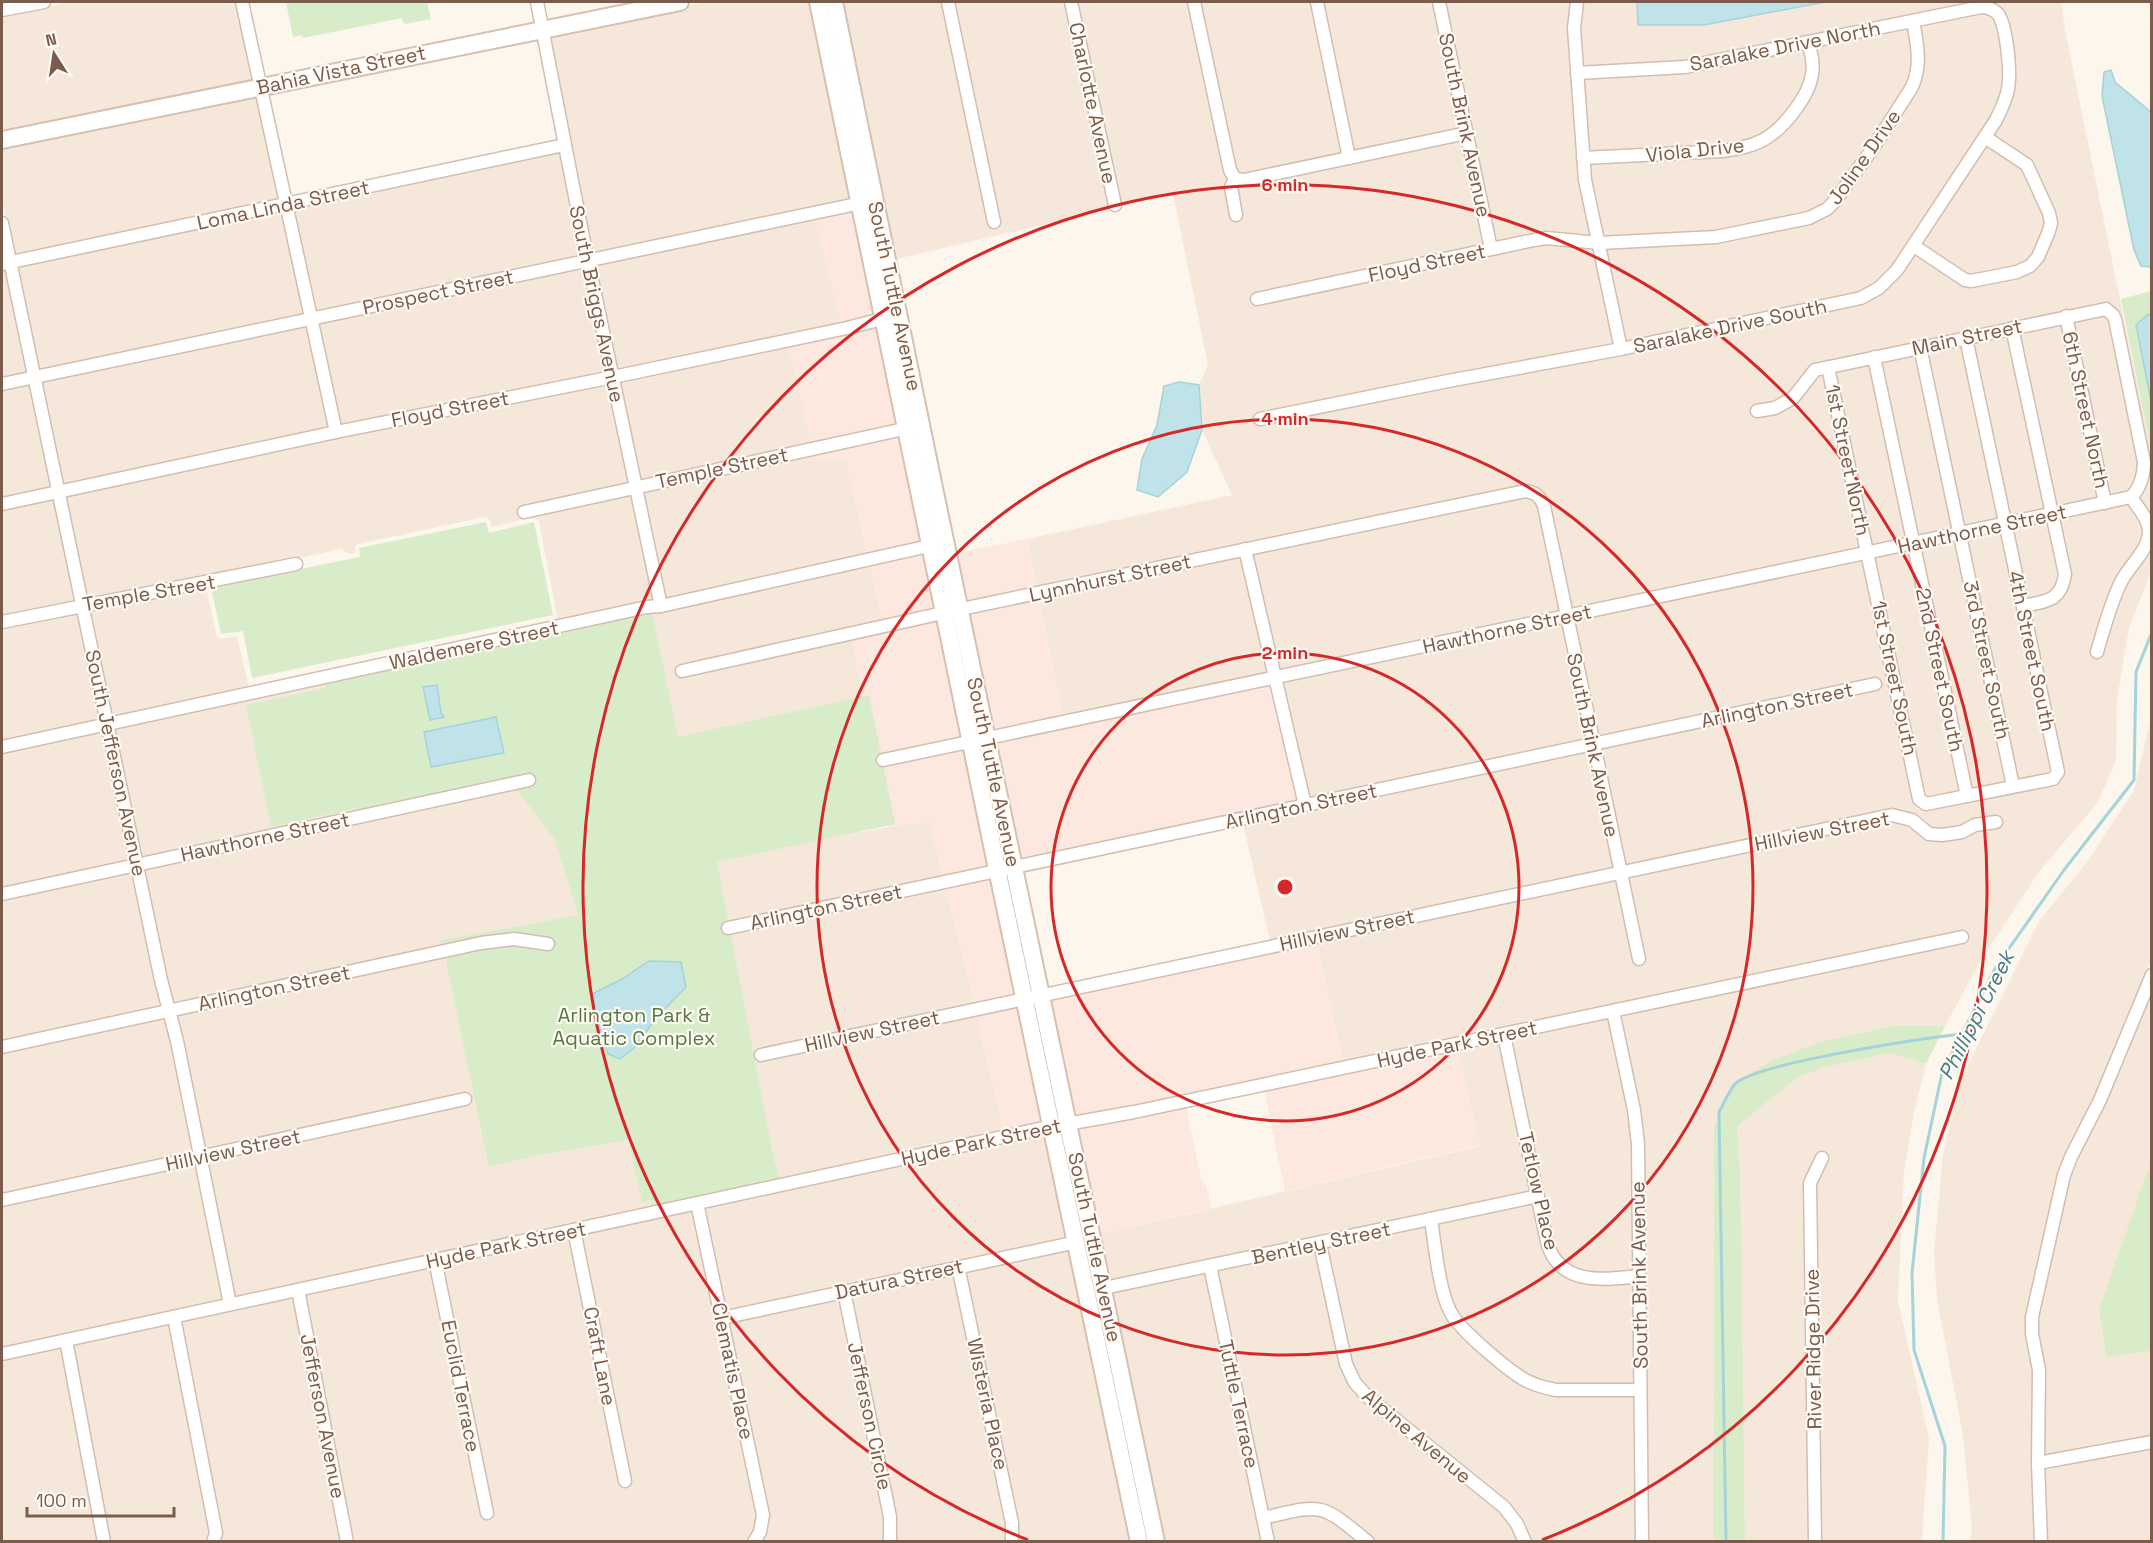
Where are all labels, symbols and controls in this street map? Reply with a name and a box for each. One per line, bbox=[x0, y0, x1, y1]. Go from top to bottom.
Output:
street label: Saralake Drive North bbox=[1687, 15, 1883, 77]
street label: Charlotte Avenue bbox=[1063, 20, 1123, 186]
north arrow bbox=[24, 24, 84, 84]
text: N bbox=[44, 28, 58, 51]
street label: South Brink Avenue bbox=[1433, 31, 1497, 219]
street label: Bahia Vista Street bbox=[254, 39, 428, 101]
street label: Joline Drive bbox=[1822, 104, 1906, 210]
street label: Viola Drive bbox=[1644, 132, 1746, 168]
text: 6 min bbox=[1262, 173, 1308, 196]
street label: Loma Linda Street bbox=[194, 174, 372, 236]
street label: South Tuttle Avenue bbox=[862, 199, 928, 393]
street label: South Briggs Avenue bbox=[563, 203, 631, 405]
street label: Floyd Street bbox=[1366, 238, 1488, 288]
street label: Prospect Street bbox=[360, 263, 516, 321]
street label: Saralake Drive South bbox=[1631, 293, 1829, 359]
street label: Main Street bbox=[1909, 313, 2025, 361]
street label: 6th Street North bbox=[2057, 329, 2115, 491]
street label: 1st Street North bbox=[1819, 382, 1877, 538]
street label: Floyd Street bbox=[389, 385, 511, 433]
text: 4 min bbox=[1261, 407, 1309, 430]
street label: Temple Street bbox=[653, 441, 791, 495]
street label: Hawthorne Street bbox=[1895, 498, 2069, 560]
street label: Lynnhurst Street bbox=[1027, 548, 1193, 608]
street label: 4th Street South bbox=[2002, 568, 2062, 734]
street label: Temple Street bbox=[80, 569, 218, 617]
street label: 3rd Street South bbox=[1957, 578, 2017, 742]
street label: 2nd Street South bbox=[1910, 586, 1970, 754]
street label: Hawthorne Street bbox=[1420, 598, 1594, 660]
street label: 1st Street South bbox=[1866, 598, 1924, 758]
street label: Waldemere Street bbox=[387, 614, 561, 676]
text: 2 min bbox=[1262, 641, 1308, 664]
street label: South Jefferson Avenue bbox=[79, 647, 153, 879]
street label: South Brink Avenue bbox=[1561, 651, 1625, 839]
street label: South Tuttle Avenue bbox=[961, 675, 1027, 869]
street label: Arlington Street bbox=[1699, 676, 1855, 734]
street label: Arlington Street bbox=[1223, 777, 1379, 835]
street label: Hillview Street bbox=[1752, 805, 1892, 857]
street label: Hawthorne Street bbox=[178, 806, 352, 868]
centre of rings bbox=[1275, 877, 1295, 897]
street label: Arlington Street bbox=[748, 878, 904, 936]
street label: Hillview Street bbox=[1277, 903, 1417, 957]
water label: Phillippi Creek bbox=[1932, 944, 2021, 1084]
street label: Arlington Street bbox=[196, 959, 352, 1017]
park label: Arlington Park & Aquatic Complex bbox=[552, 1002, 716, 1051]
street label: Hillview Street bbox=[802, 1004, 942, 1058]
street label: Hyde Park Street bbox=[1375, 1014, 1539, 1074]
street label: Hyde Park Street bbox=[899, 1112, 1063, 1172]
street label: Hillview Street bbox=[163, 1123, 303, 1177]
street label: Tetlow Place bbox=[1513, 1129, 1565, 1253]
street label: South Tuttle Avenue bbox=[1062, 1150, 1128, 1344]
street label: South Brink Avenue bbox=[1624, 1181, 1654, 1369]
street label: Hyde Park Street bbox=[424, 1215, 588, 1275]
street label: Bentley Street bbox=[1249, 1216, 1393, 1270]
street label: Datura Street bbox=[832, 1253, 966, 1305]
street label: River Ridge Drive bbox=[1799, 1269, 1827, 1429]
street label: Clematis Place bbox=[706, 1300, 760, 1442]
street label: Craft Lane bbox=[578, 1304, 622, 1408]
street label: Euclid Terrace bbox=[435, 1318, 487, 1454]
street label: Jefferson Avenue bbox=[294, 1331, 352, 1501]
street label: Wisteria Place bbox=[961, 1336, 1015, 1472]
street label: Tuttle Terrace bbox=[1213, 1337, 1265, 1471]
street label: Jefferson Circle bbox=[842, 1340, 898, 1492]
street label: Alpine Avenue bbox=[1357, 1383, 1477, 1489]
scale bar bbox=[27, 1480, 174, 1518]
text: 100 m bbox=[36, 1489, 87, 1512]

